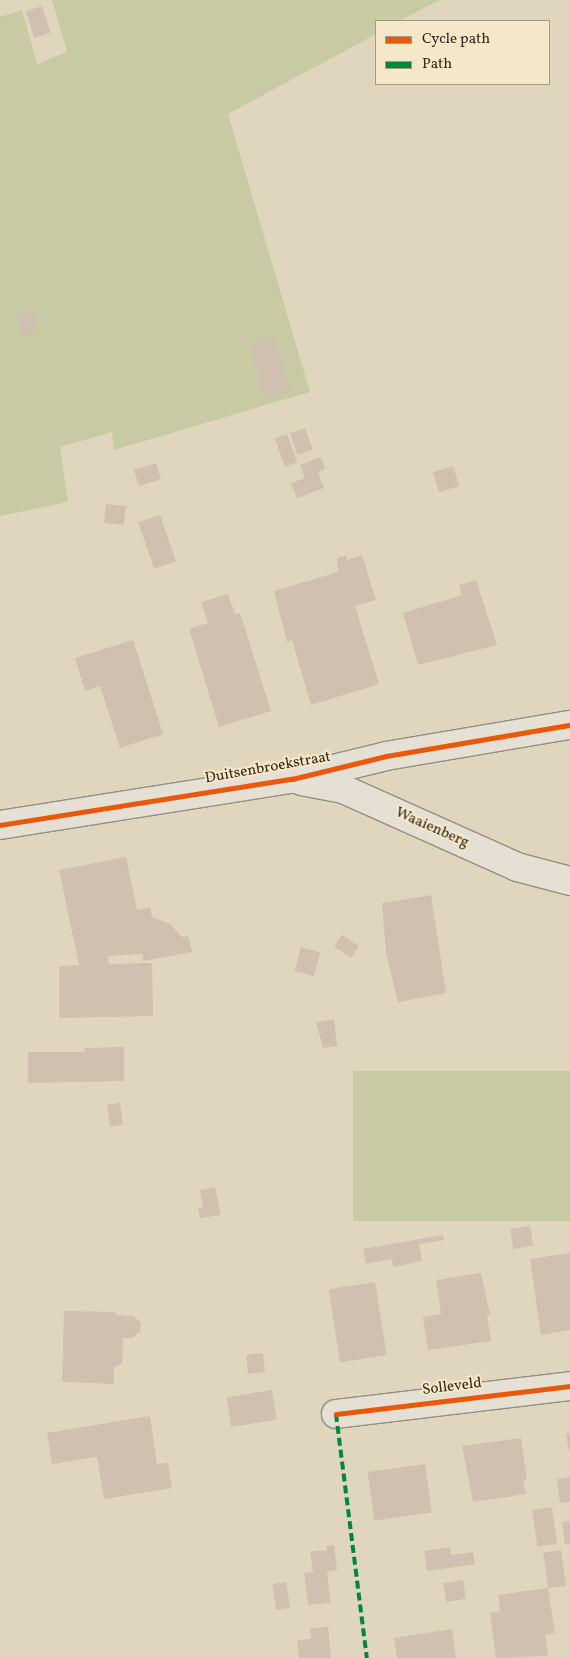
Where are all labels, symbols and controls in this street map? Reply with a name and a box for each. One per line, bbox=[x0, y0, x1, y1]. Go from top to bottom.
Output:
legend bbox=[375, 20, 550, 85]
text: Cycle path bbox=[422, 29, 490, 50]
text: Path bbox=[422, 54, 452, 75]
street label: Duitsenbroekstraat bbox=[204, 748, 332, 788]
street label: Waaienberg bbox=[392, 804, 472, 852]
street label: Solleveld bbox=[421, 1374, 483, 1400]

